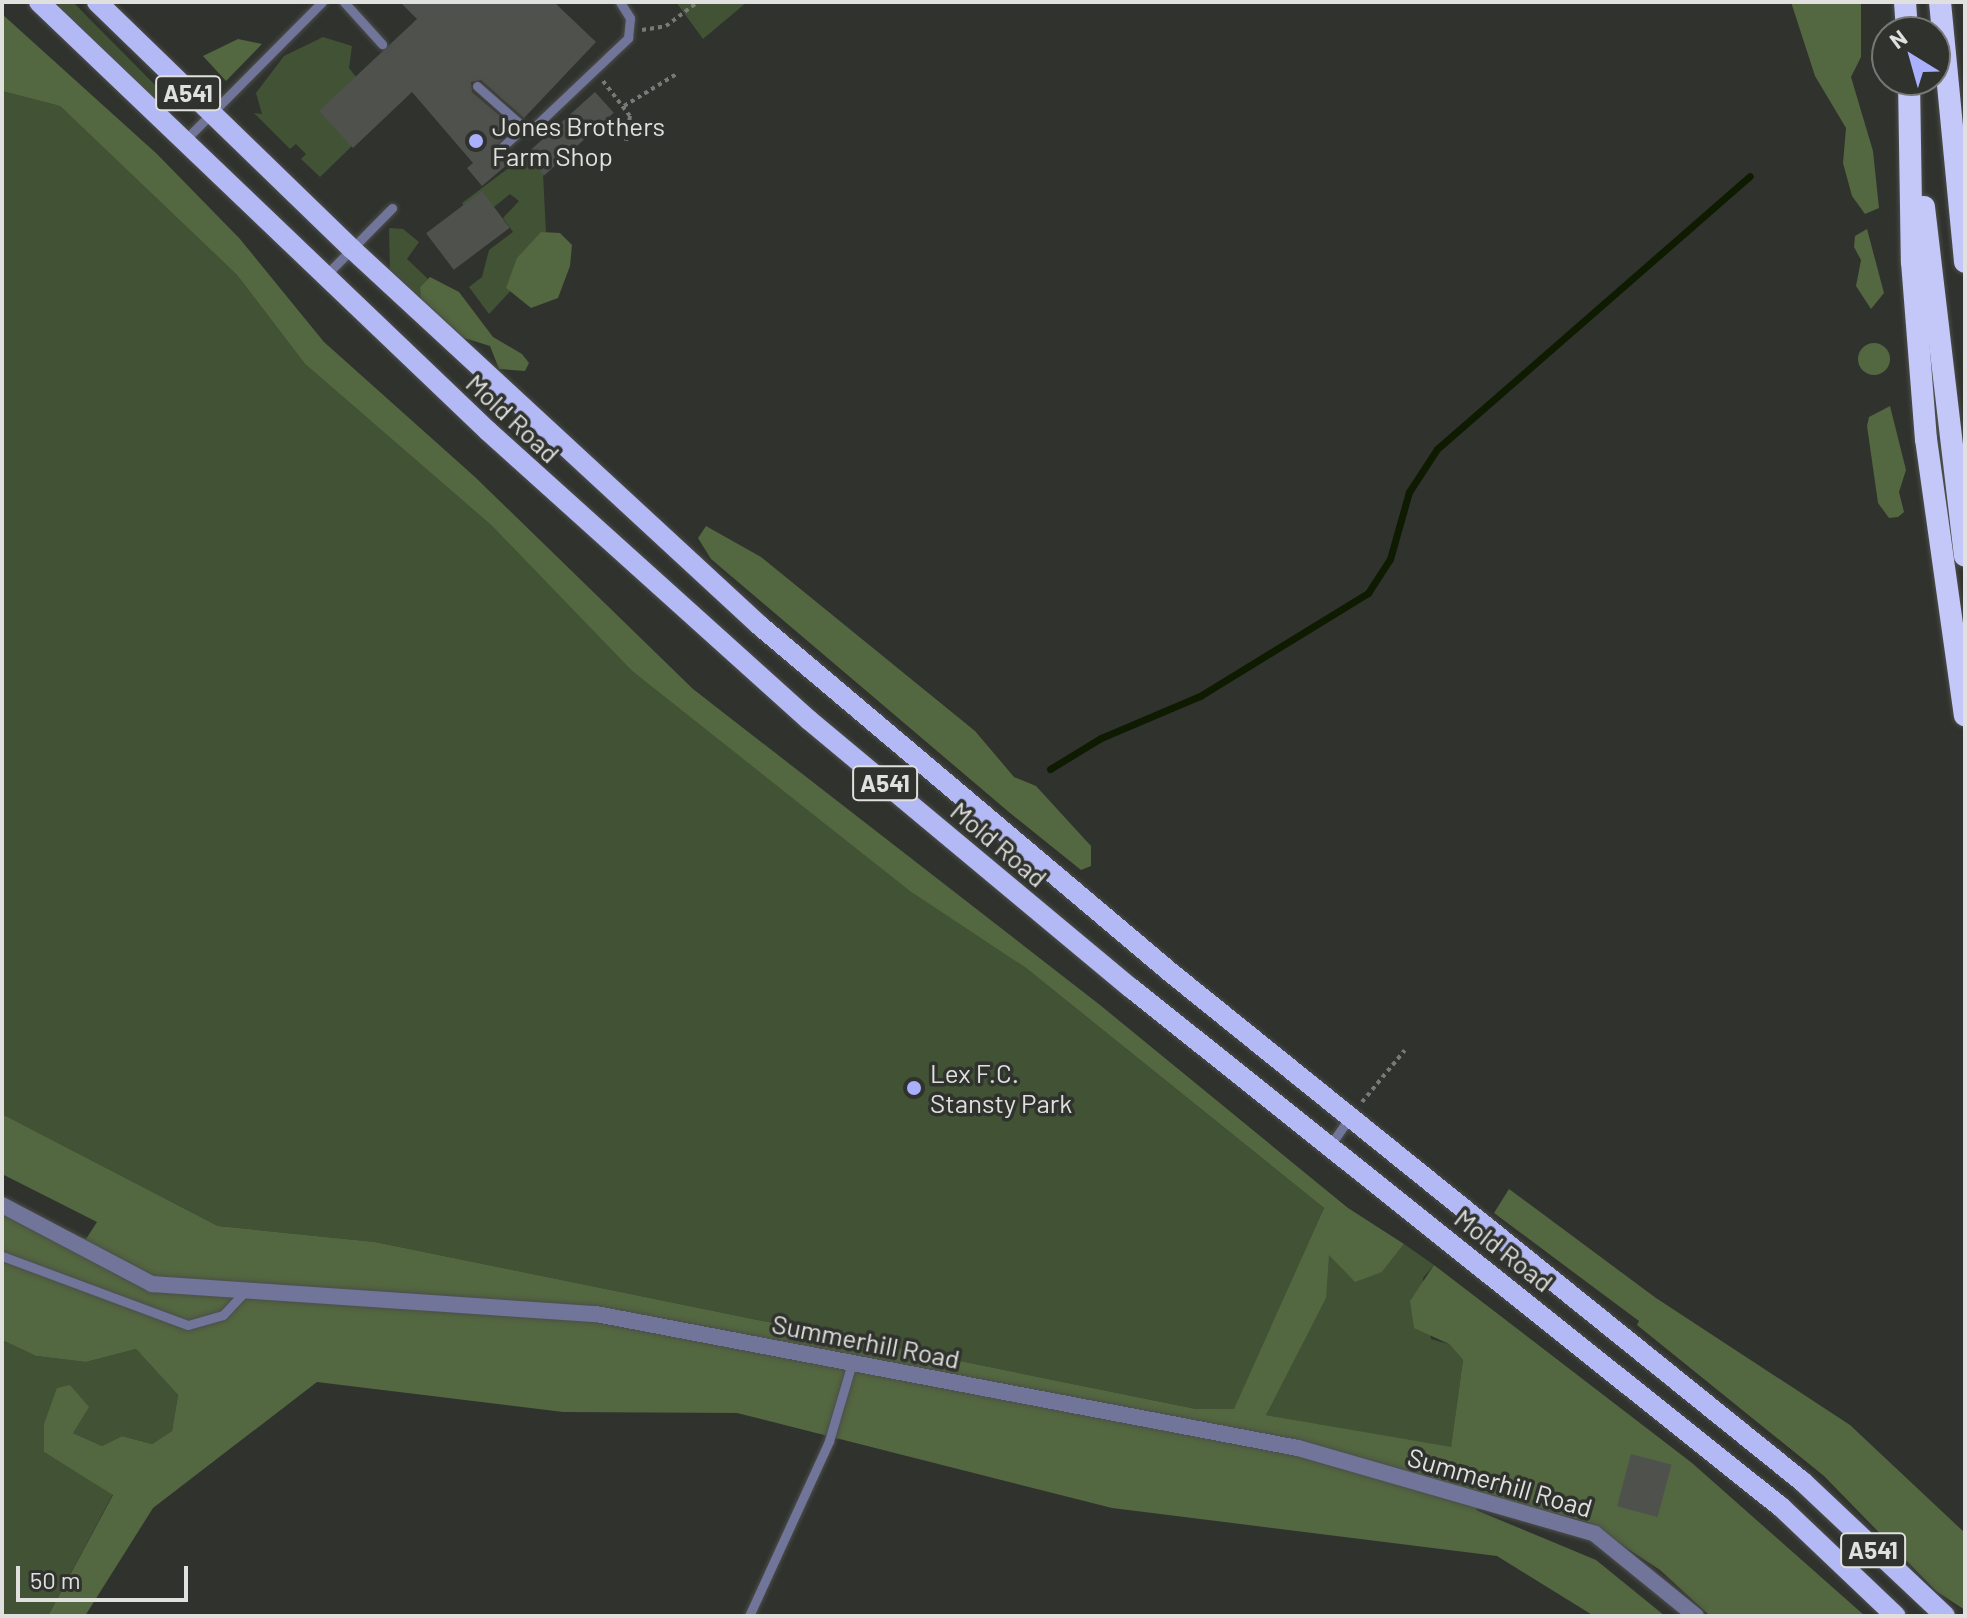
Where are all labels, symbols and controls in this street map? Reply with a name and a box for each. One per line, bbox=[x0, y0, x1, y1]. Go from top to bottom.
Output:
north arrow bbox=[1871, 16, 1951, 96]
text: N bbox=[1884, 24, 1911, 53]
road number: A541 bbox=[154, 73, 222, 113]
place label: Jones Brothers Farm Shop bbox=[492, 110, 665, 172]
marker: Jones Brothers Farm Shop bbox=[467, 132, 485, 150]
street label: Mold Road bbox=[460, 367, 566, 469]
road number: A541 bbox=[851, 763, 919, 803]
street label: Mold Road bbox=[945, 795, 1053, 893]
place label: Lex F.C. Stansty Park bbox=[930, 1057, 1072, 1118]
marker: Lex F.C. Stansty Park bbox=[905, 1079, 923, 1097]
street label: Mold Road bbox=[1449, 1202, 1559, 1298]
street label: Summerhill Road bbox=[769, 1308, 963, 1374]
street label: Summerhill Road bbox=[1404, 1441, 1596, 1523]
road number: A541 bbox=[1839, 1530, 1907, 1570]
scale bar bbox=[20, 1550, 192, 1600]
text: 50 m bbox=[30, 1565, 81, 1594]

